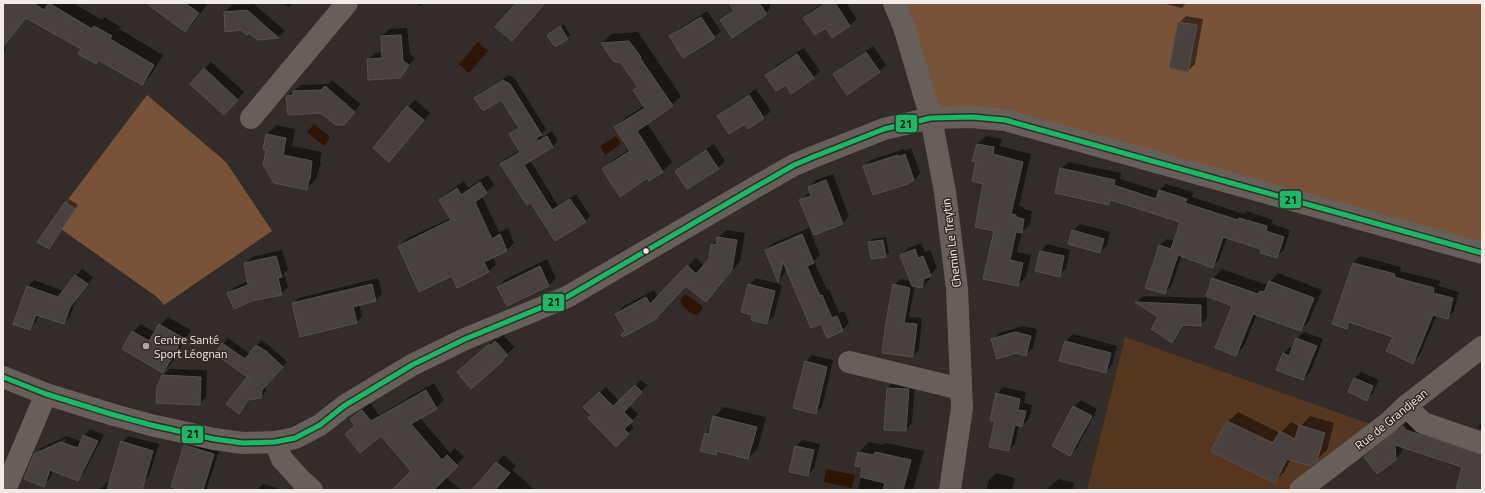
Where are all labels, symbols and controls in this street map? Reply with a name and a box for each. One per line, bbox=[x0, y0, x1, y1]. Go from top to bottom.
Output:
line badge: 21 bbox=[895, 114, 918, 133]
text: 21 bbox=[900, 116, 912, 132]
line badge: 21 bbox=[1279, 190, 1302, 209]
text: 21 bbox=[1285, 192, 1297, 208]
street label: Chemin Le Treytin bbox=[936, 197, 966, 289]
unlabelled marker bbox=[641, 246, 651, 256]
line badge: 21 bbox=[542, 293, 565, 312]
text: 21 bbox=[548, 294, 560, 310]
place label: Centre Santé Sport Léognan bbox=[154, 330, 227, 363]
marker: Centre Santé Sport Léognan bbox=[141, 341, 151, 351]
street label: Rue de Grandjean bbox=[1350, 384, 1432, 454]
line badge: 21 bbox=[181, 425, 204, 444]
text: 21 bbox=[187, 426, 199, 442]

